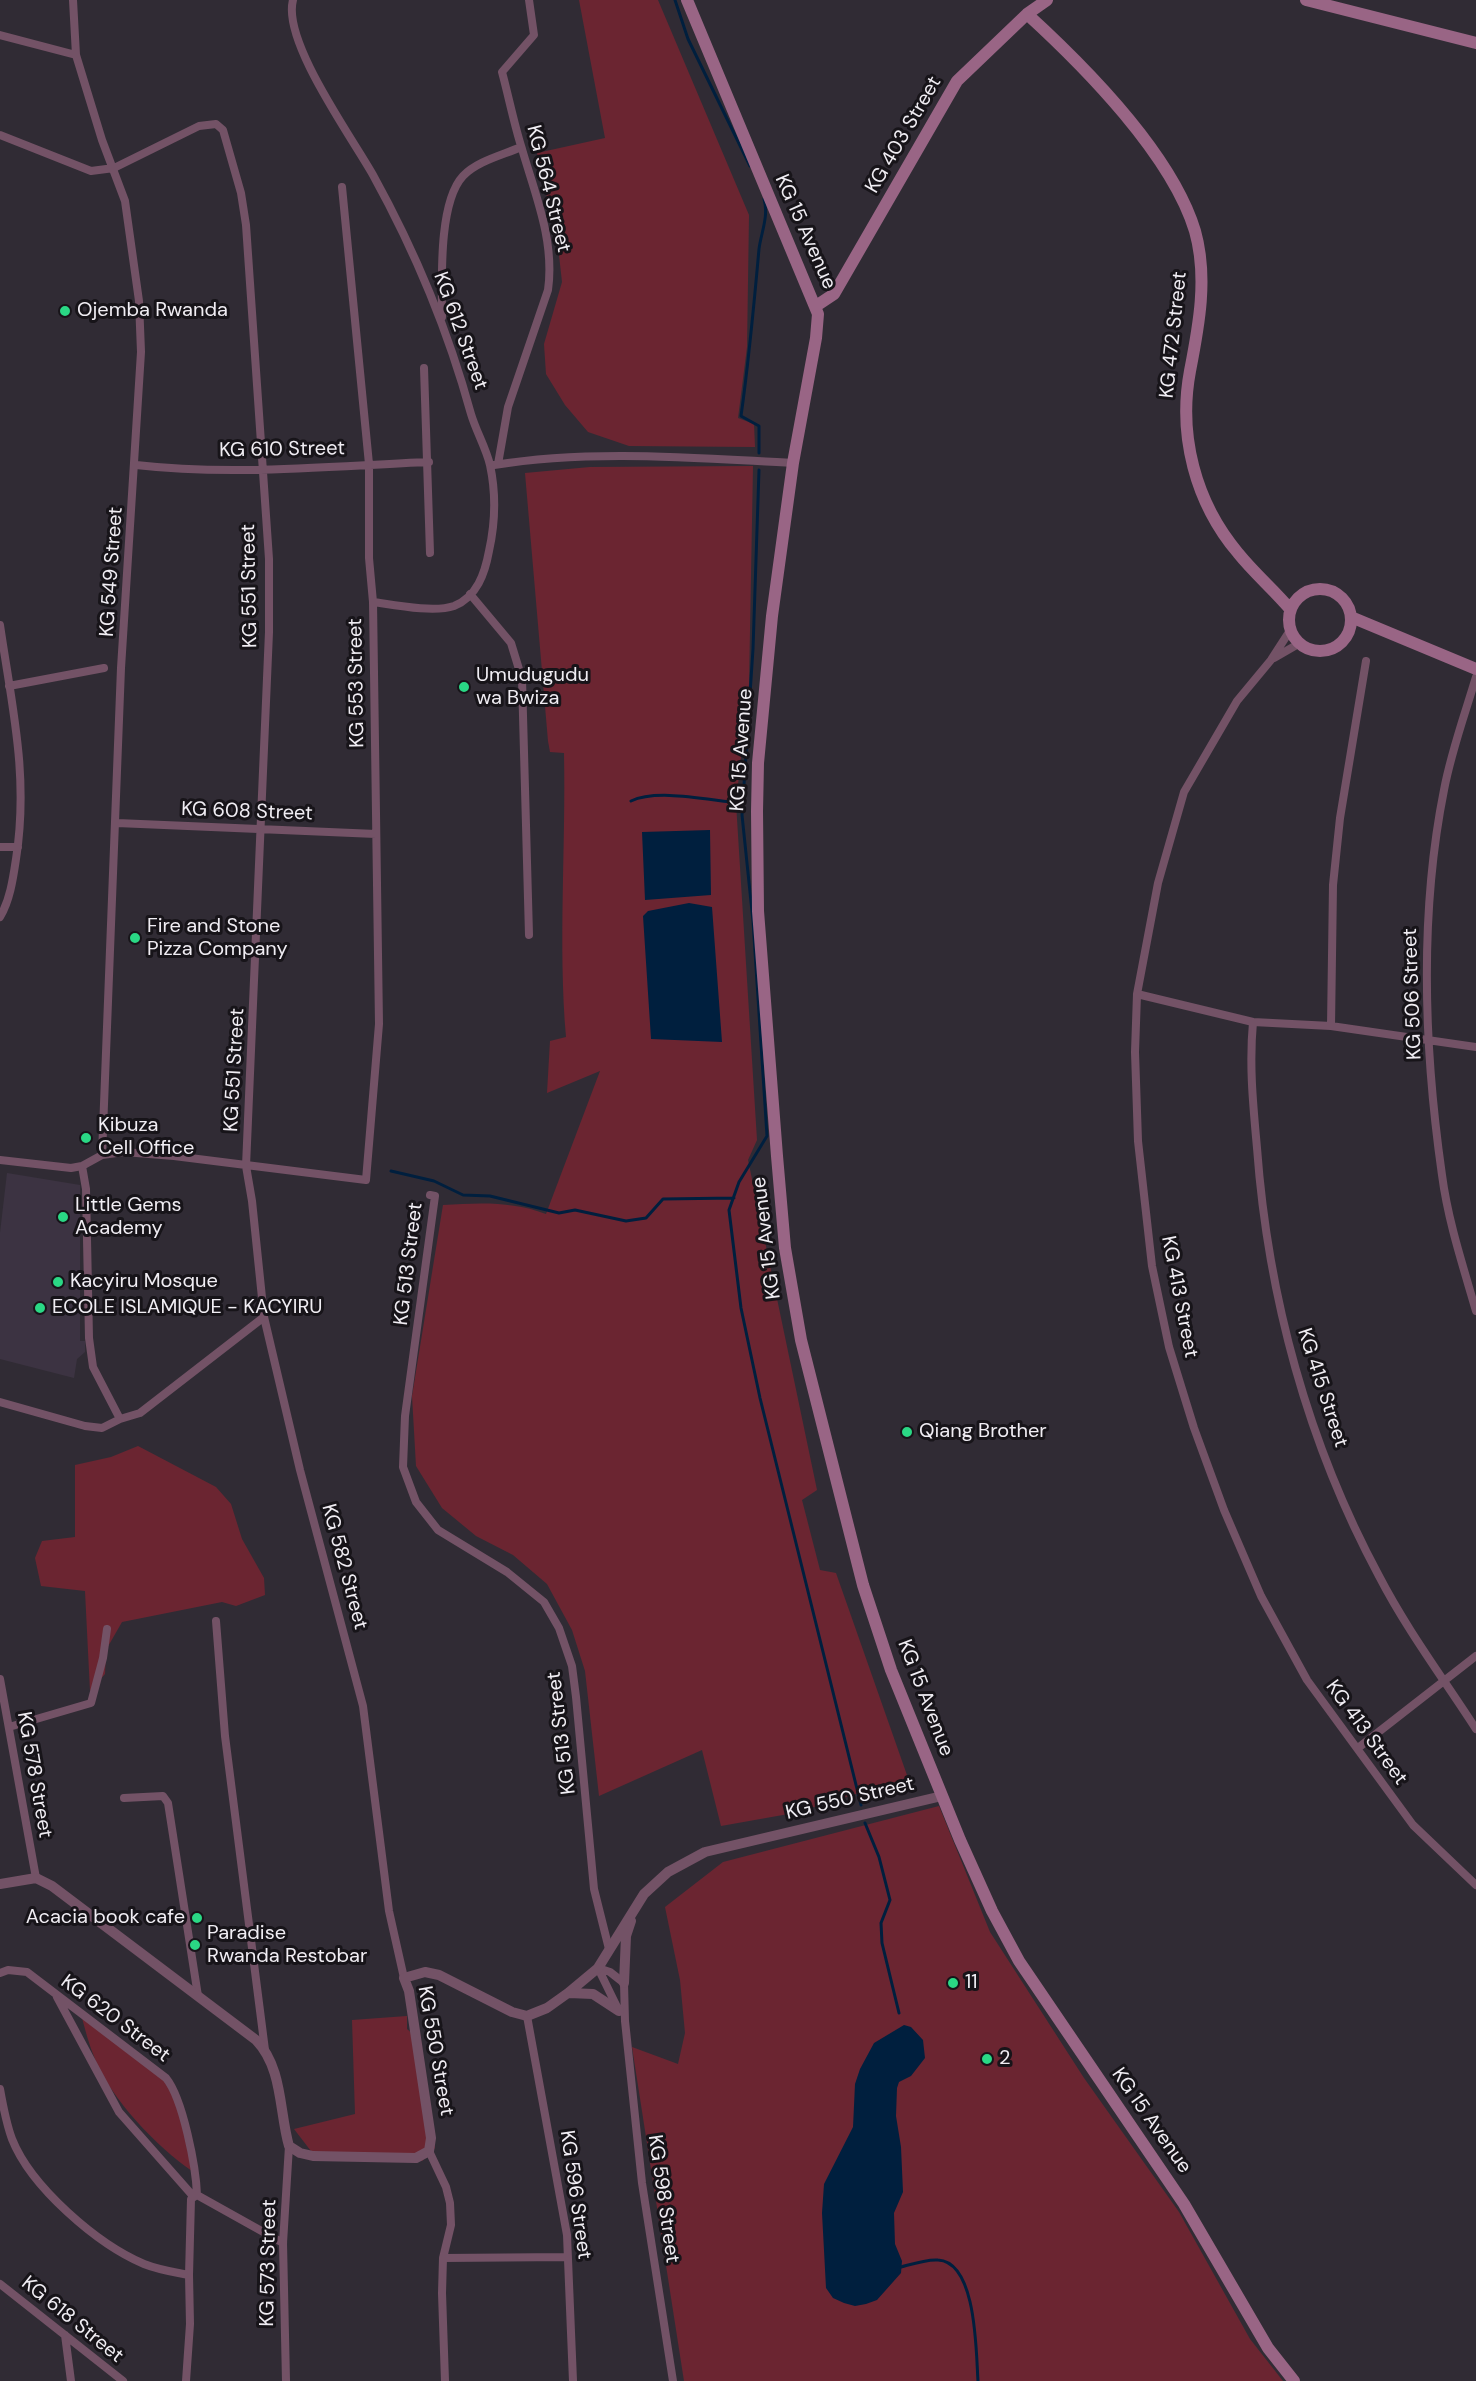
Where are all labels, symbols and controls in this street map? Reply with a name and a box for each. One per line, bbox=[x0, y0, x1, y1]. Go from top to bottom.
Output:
street label: KG 403 Street bbox=[861, 72, 947, 198]
street label: KG 564 Street bbox=[521, 123, 575, 255]
street label: KG 15 Avenue bbox=[769, 171, 841, 293]
street label: KG 612 Street bbox=[428, 269, 492, 393]
street label: KG 472 Street bbox=[1155, 271, 1193, 399]
place label: Ojemba Rwanda bbox=[77, 299, 228, 323]
marker: Ojemba Rwanda bbox=[58, 304, 72, 318]
street label: KG 610 Street bbox=[219, 437, 345, 463]
street label: KG 549 Street bbox=[95, 506, 129, 638]
street label: KG 551 Street bbox=[237, 524, 263, 648]
street label: KG 553 Street bbox=[344, 618, 370, 748]
place label: Umudugudu wa Bwiza bbox=[476, 664, 589, 711]
marker: Umudugudu wa Bwiza bbox=[457, 680, 471, 694]
street label: KG 15 Avenue bbox=[726, 688, 758, 812]
street label: KG 608 Street bbox=[181, 798, 313, 826]
place label: Fire and Stone Pizza Company bbox=[147, 915, 288, 962]
street label: KG 506 Street bbox=[1399, 928, 1427, 1060]
marker: Fire and Stone Pizza Company bbox=[128, 931, 142, 945]
street label: KG 551 Street bbox=[220, 1007, 250, 1133]
place label: Kibuza Cell Office bbox=[98, 1114, 194, 1161]
marker: Kibuza Cell Office bbox=[79, 1131, 93, 1145]
street label: KG 15 Avenue bbox=[748, 1175, 786, 1301]
place label: Little Gems Academy bbox=[75, 1194, 182, 1241]
street label: KG 513 Street bbox=[390, 1201, 428, 1327]
marker: Little Gems Academy bbox=[56, 1210, 70, 1224]
street label: KG 413 Street bbox=[1155, 1234, 1203, 1360]
place label: Kacyiru Mosque bbox=[70, 1270, 218, 1294]
marker: Kacyiru Mosque bbox=[51, 1275, 65, 1289]
place label: ECOLE ISLAMIQUE - KACYIRU bbox=[52, 1296, 322, 1320]
marker: ECOLE ISLAMIQUE - KACYIRU bbox=[33, 1301, 47, 1315]
street label: KG 415 Street bbox=[1291, 1325, 1353, 1451]
place label: Qiang Brother bbox=[919, 1420, 1047, 1444]
marker: Qiang Brother bbox=[900, 1425, 914, 1439]
street label: KG 582 Street bbox=[316, 1502, 372, 1632]
street label: KG 15 Avenue bbox=[892, 1636, 958, 1760]
street label: KG 513 Street bbox=[543, 1670, 581, 1796]
street label: KG 413 Street bbox=[1320, 1676, 1412, 1790]
street label: KG 578 Street bbox=[11, 1710, 57, 1840]
street label: KG 550 Street bbox=[783, 1773, 917, 1825]
place label: Acacia book cafe bbox=[26, 1906, 185, 1930]
marker: Acacia book cafe bbox=[190, 1911, 204, 1925]
place label: Paradise Rwanda Restobar bbox=[207, 1922, 367, 1969]
marker: Paradise Rwanda Restobar bbox=[188, 1938, 202, 1952]
street label: KG 620 Street bbox=[56, 1970, 174, 2068]
place label: 11 bbox=[965, 1971, 977, 1995]
marker: 11 bbox=[946, 1976, 960, 1990]
street label: KG 550 Street bbox=[412, 1984, 458, 2118]
place label: 2 bbox=[999, 2047, 1011, 2071]
marker: 2 bbox=[980, 2052, 994, 2066]
street label: KG 15 Avenue bbox=[1106, 2064, 1196, 2178]
street label: KG 596 Street bbox=[554, 2129, 596, 2261]
street label: KG 598 Street bbox=[642, 2133, 684, 2265]
street label: KG 573 Street bbox=[256, 2199, 282, 2327]
street label: KG 618 Street bbox=[16, 2272, 128, 2368]

